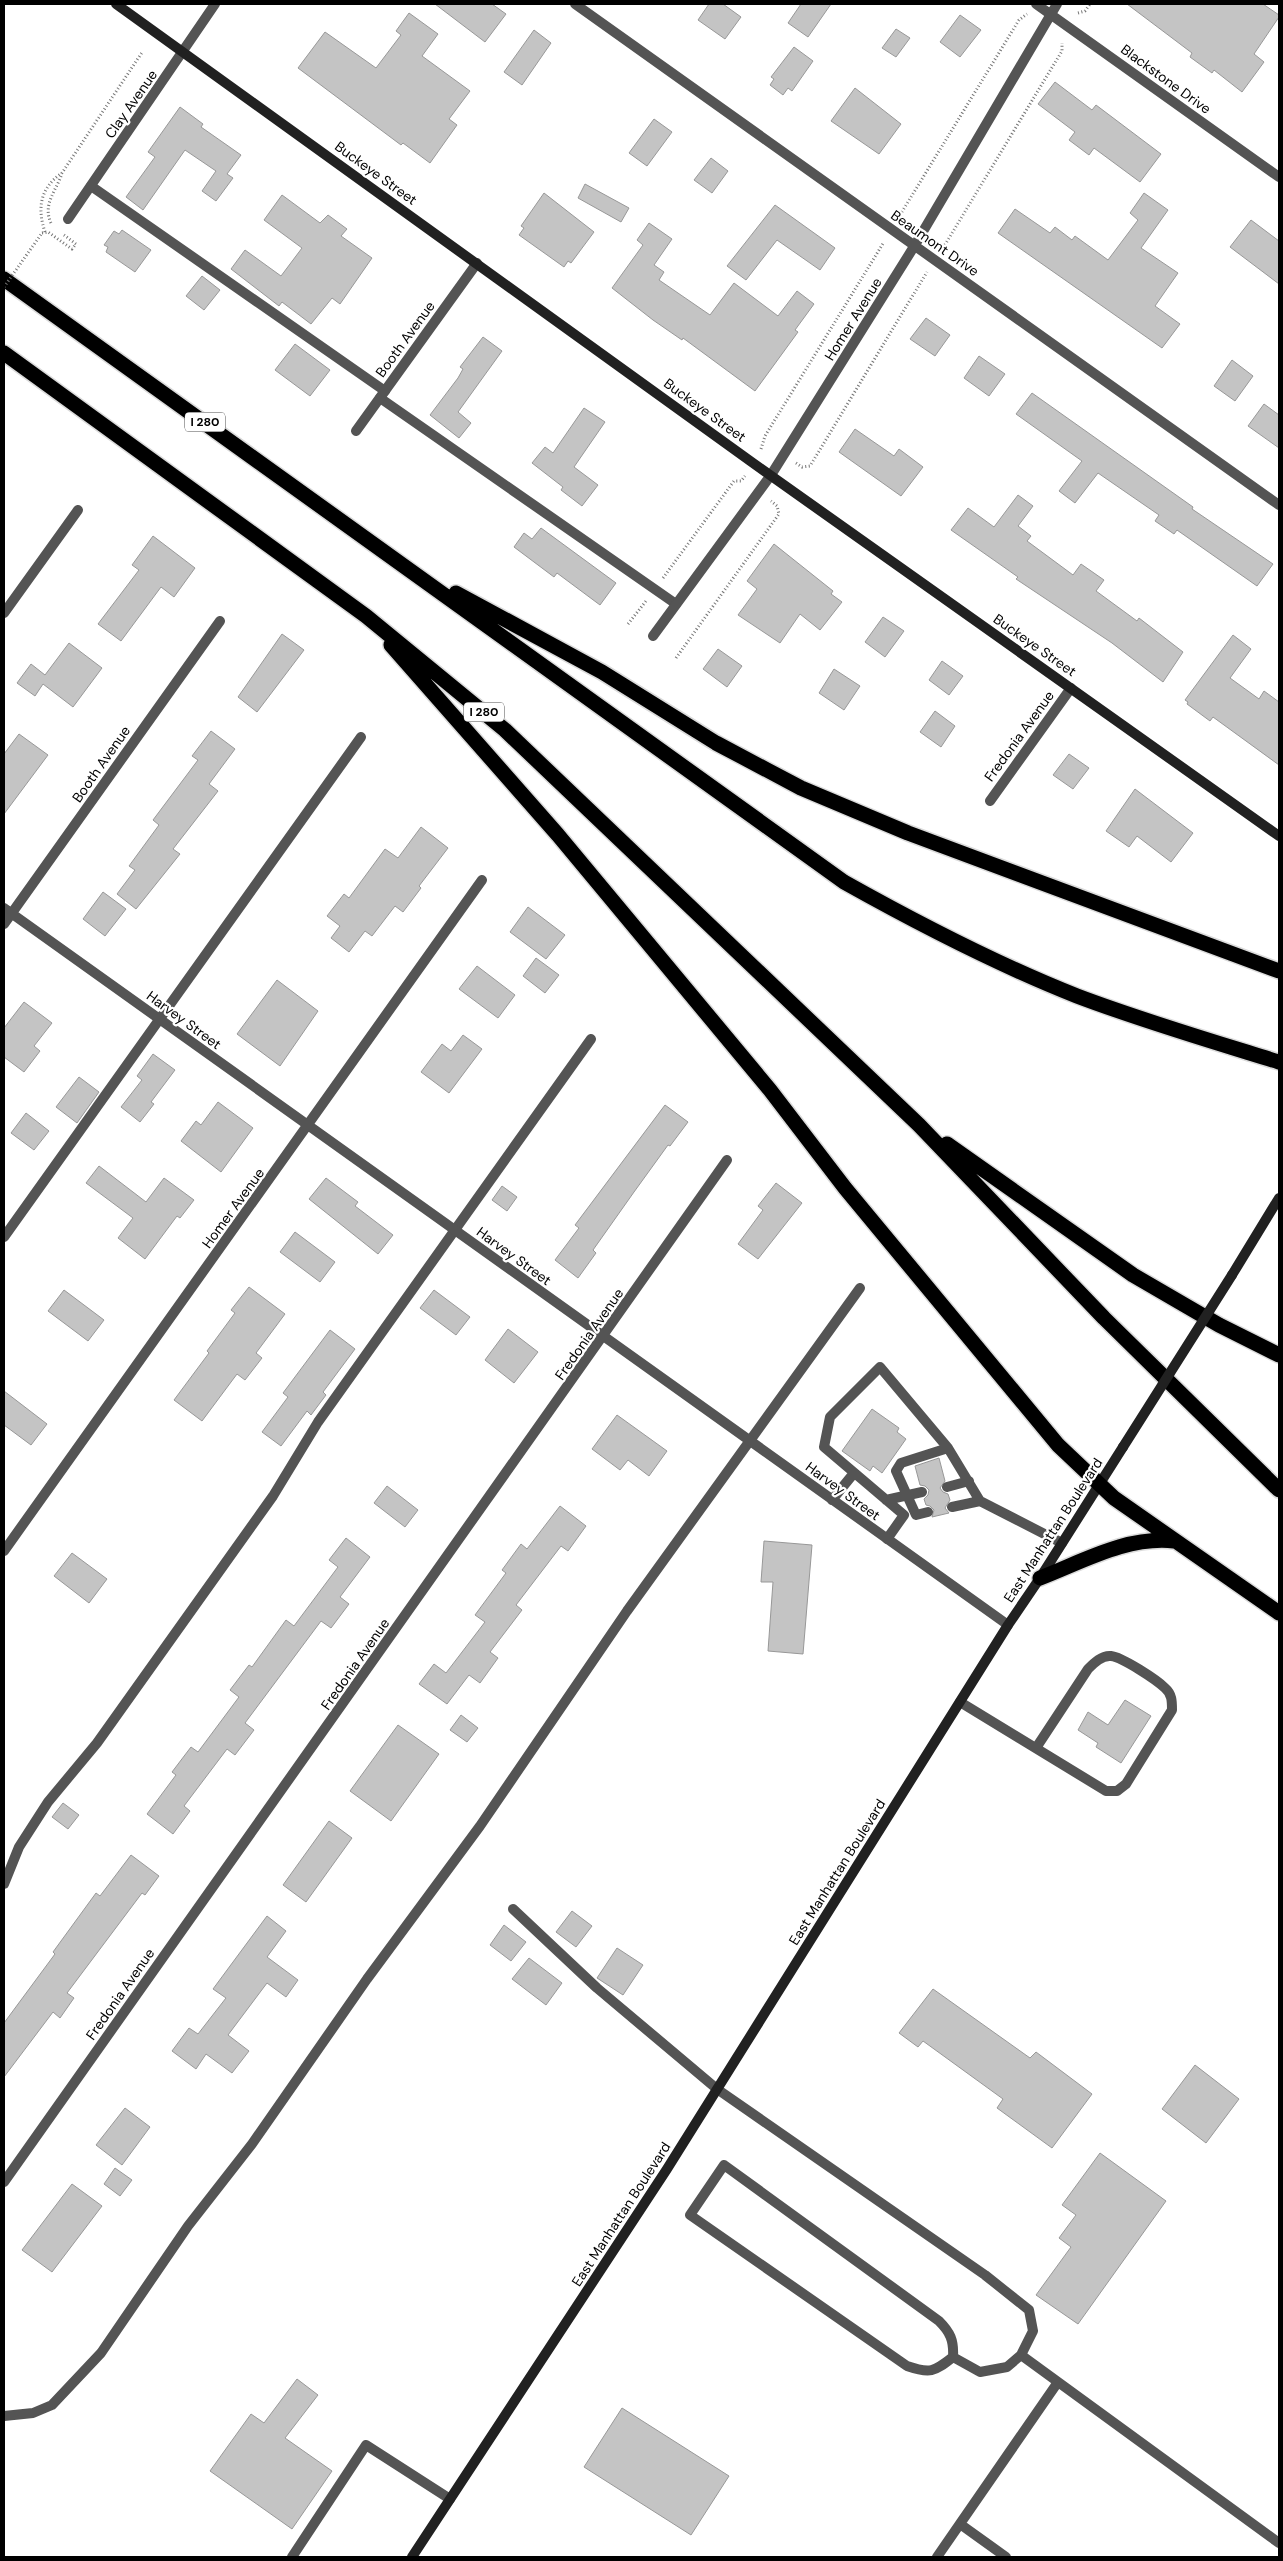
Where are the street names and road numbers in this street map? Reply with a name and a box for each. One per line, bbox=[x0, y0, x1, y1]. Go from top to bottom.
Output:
street label: Blackstone Drive bbox=[1117, 40, 1215, 118]
street label: Clay Avenue bbox=[101, 66, 161, 142]
street label: Buckeye Street bbox=[331, 137, 421, 209]
street label: Beaumont Drive bbox=[888, 206, 982, 280]
street label: Homer Avenue bbox=[820, 274, 886, 364]
street label: Booth Avenue bbox=[371, 297, 439, 381]
street label: Buckeye Street bbox=[660, 374, 750, 446]
road number: I 280 bbox=[185, 412, 225, 432]
street label: Buckeye Street bbox=[990, 610, 1080, 680]
street label: Fredonia Avenue bbox=[980, 687, 1058, 785]
road number: I 280 bbox=[464, 702, 504, 722]
street label: Booth Avenue bbox=[68, 722, 134, 806]
street label: Harvey Street bbox=[143, 987, 225, 1053]
street label: Homer Avenue bbox=[198, 1164, 268, 1252]
street label: Harvey Street bbox=[473, 1223, 555, 1289]
street label: Fredonia Avenue bbox=[551, 1285, 627, 1383]
street label: East Manhattan Boulevard bbox=[1000, 1454, 1106, 1606]
street label: Harvey Street bbox=[802, 1458, 884, 1524]
street label: Fredonia Avenue bbox=[317, 1615, 393, 1713]
street label: East Manhattan Boulevard bbox=[785, 1796, 889, 1948]
street label: Fredonia Avenue bbox=[82, 1945, 158, 2043]
street label: East Manhattan Boulevard bbox=[568, 2138, 674, 2290]

